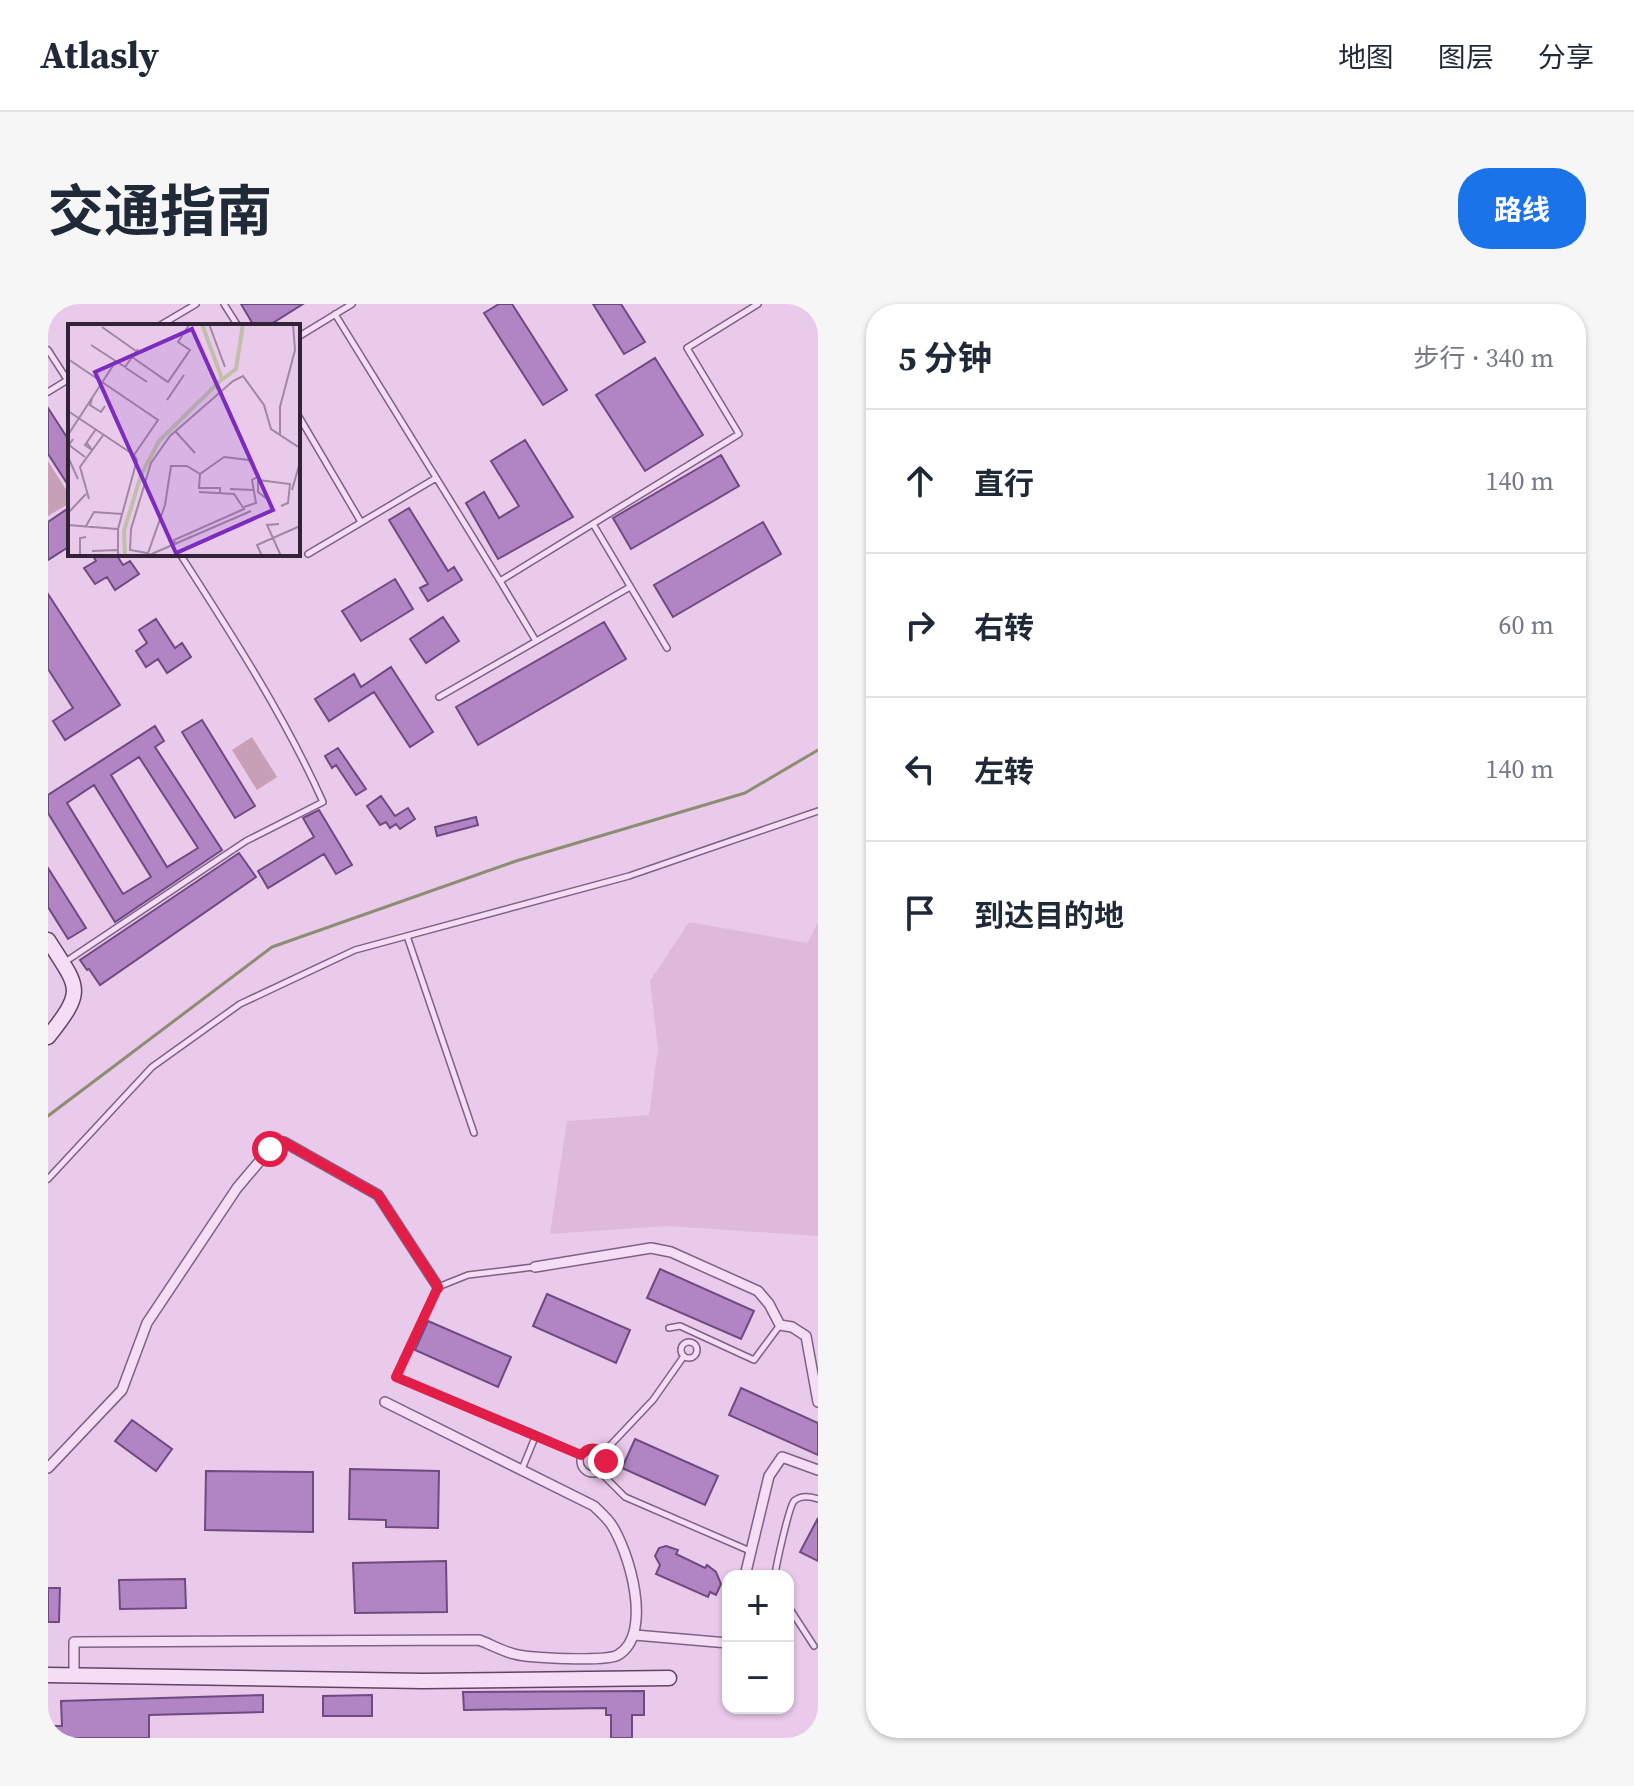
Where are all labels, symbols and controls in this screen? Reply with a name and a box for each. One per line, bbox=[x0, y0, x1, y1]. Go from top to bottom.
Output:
text: Atlasly bbox=[40, 29, 159, 81]
text: 地图 bbox=[1338, 38, 1394, 76]
text: 图层 bbox=[1438, 38, 1494, 76]
text: 分享 bbox=[1538, 38, 1594, 76]
button: 路线 bbox=[1458, 168, 1586, 249]
text: 交通指南 bbox=[48, 173, 272, 250]
inset map bbox=[68, 324, 300, 556]
text: 5 分钟 bbox=[898, 335, 992, 381]
text: 步行 · 340 m bbox=[1414, 340, 1554, 376]
icon: ahead bbox=[898, 459, 942, 503]
text: 直行 bbox=[974, 463, 1034, 504]
text: 140 m bbox=[1486, 463, 1554, 499]
icon: right bbox=[898, 603, 942, 647]
text: 右转 bbox=[974, 607, 1034, 648]
text: 60 m bbox=[1499, 607, 1554, 643]
icon: left bbox=[898, 747, 942, 791]
text: 左转 bbox=[974, 751, 1034, 792]
text: 140 m bbox=[1486, 751, 1554, 787]
icon: arrive bbox=[898, 891, 942, 935]
text: 到达目的地 bbox=[974, 895, 1124, 936]
route start bbox=[252, 1131, 288, 1167]
route end bbox=[588, 1443, 624, 1479]
map controls bbox=[722, 1570, 794, 1714]
button: + bbox=[722, 1570, 794, 1642]
button: − bbox=[722, 1642, 794, 1714]

